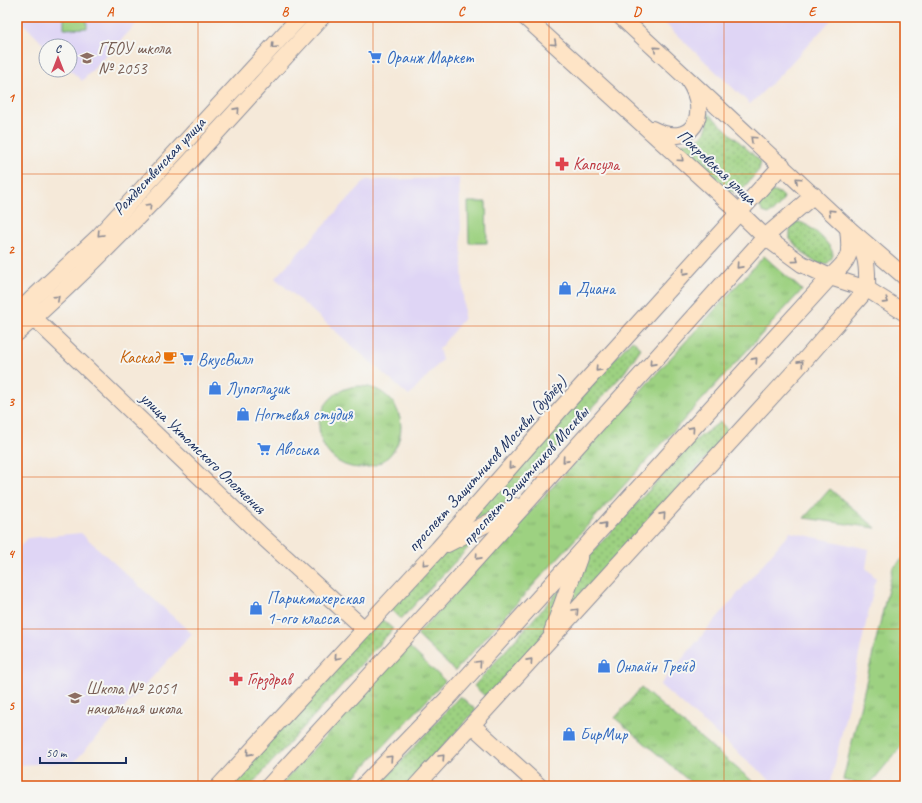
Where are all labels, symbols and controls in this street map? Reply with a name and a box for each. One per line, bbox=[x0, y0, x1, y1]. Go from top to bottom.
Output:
text: A bbox=[107, 4, 115, 20]
text: B bbox=[282, 4, 290, 20]
text: C bbox=[458, 4, 466, 20]
text: D bbox=[633, 4, 642, 20]
text: E bbox=[809, 4, 818, 20]
north arrow bbox=[38, 38, 78, 78]
place label: ГБОУ школа № 2053 bbox=[98, 38, 172, 79]
one-way arrow bbox=[549, 39, 556, 46]
text: С bbox=[55, 41, 62, 55]
one-way arrow bbox=[271, 41, 279, 49]
one-way arrow bbox=[653, 46, 661, 53]
place label: Оранж Маркет bbox=[386, 47, 474, 68]
supermarket icon: Оранж Маркет bbox=[367, 49, 383, 65]
school or university icon: ГБОУ школа № 2053 bbox=[79, 50, 95, 66]
text: 1 bbox=[8, 90, 16, 106]
one-way arrow bbox=[232, 107, 240, 115]
street label: Рождественская улица bbox=[108, 112, 211, 219]
street label: Покровская улица bbox=[673, 125, 762, 210]
one-way arrow bbox=[751, 136, 758, 143]
place label: Капсула bbox=[573, 154, 621, 175]
one-way arrow bbox=[676, 154, 684, 162]
pharmacy icon: Капсула bbox=[554, 156, 570, 172]
one-way arrow bbox=[795, 177, 803, 185]
one-way arrow bbox=[144, 203, 151, 211]
one-way arrow bbox=[828, 209, 836, 216]
one-way arrow bbox=[98, 229, 105, 237]
text: 2 bbox=[8, 242, 15, 258]
one-way arrow bbox=[792, 255, 799, 263]
one-way arrow bbox=[736, 262, 743, 269]
one-way arrow bbox=[683, 268, 690, 275]
place label: Диана bbox=[576, 278, 617, 299]
shop icon: Диана bbox=[557, 280, 573, 296]
one-way arrow bbox=[52, 295, 60, 303]
one-way arrow bbox=[882, 296, 889, 304]
place label: Каскад bbox=[119, 347, 161, 368]
cafe icon: Каскад bbox=[162, 349, 178, 365]
place label: ВкусВилл bbox=[198, 349, 253, 370]
supermarket icon: ВкусВилл bbox=[179, 351, 195, 367]
one-way arrow bbox=[750, 357, 757, 364]
one-way arrow bbox=[649, 358, 656, 366]
one-way arrow bbox=[797, 361, 804, 368]
one-way arrow bbox=[595, 364, 602, 371]
street label: проспект Защитников Москвы (дублёр) bbox=[403, 372, 571, 556]
place label: Лупоглазик bbox=[226, 378, 291, 400]
shop icon: Лупоглазик bbox=[207, 380, 223, 396]
street label: улица Ухтомского Ополчения bbox=[135, 387, 271, 519]
text: 3 bbox=[8, 394, 15, 410]
street label: проспект Защитников Москвы bbox=[457, 402, 593, 550]
place label: Ногтевая студия bbox=[254, 404, 354, 425]
shop icon: Ногтевая студия bbox=[235, 406, 251, 422]
one-way arrow bbox=[687, 426, 694, 434]
place label: Авоська bbox=[275, 439, 320, 460]
supermarket icon: Авоська bbox=[256, 441, 272, 457]
one-way arrow bbox=[562, 455, 570, 463]
one-way arrow bbox=[509, 461, 516, 468]
one-way arrow bbox=[659, 512, 666, 520]
one-way arrow bbox=[599, 522, 607, 530]
text: 4 bbox=[8, 546, 16, 562]
one-way arrow bbox=[475, 552, 483, 560]
one-way arrow bbox=[422, 558, 430, 566]
place label: Парикмахерская 1-ого класса bbox=[267, 588, 365, 629]
shop icon: Парикмахерская 1-ого класса bbox=[248, 600, 264, 616]
one-way arrow bbox=[571, 608, 578, 616]
one-way arrow bbox=[334, 652, 342, 660]
place label: Онлайн Трейд bbox=[615, 656, 696, 677]
shop icon: Онлайн Трейд bbox=[596, 658, 612, 674]
one-way arrow bbox=[525, 659, 532, 666]
one-way arrow bbox=[474, 660, 482, 668]
place label: Горздрав bbox=[247, 669, 294, 691]
pharmacy icon: Горздрав bbox=[228, 671, 244, 687]
place label: Школа № 2051 начальная школа bbox=[86, 678, 183, 719]
school or university icon: Школа № 2051 начальная школа bbox=[67, 690, 83, 706]
text: 5 bbox=[8, 698, 15, 714]
place label: БирМир bbox=[580, 724, 629, 745]
shop icon: БирМир bbox=[561, 726, 577, 742]
scale bar bbox=[40, 739, 126, 765]
text: 50 m bbox=[46, 745, 68, 761]
one-way arrow bbox=[247, 748, 254, 756]
one-way arrow bbox=[437, 754, 445, 762]
one-way arrow bbox=[385, 755, 393, 763]

